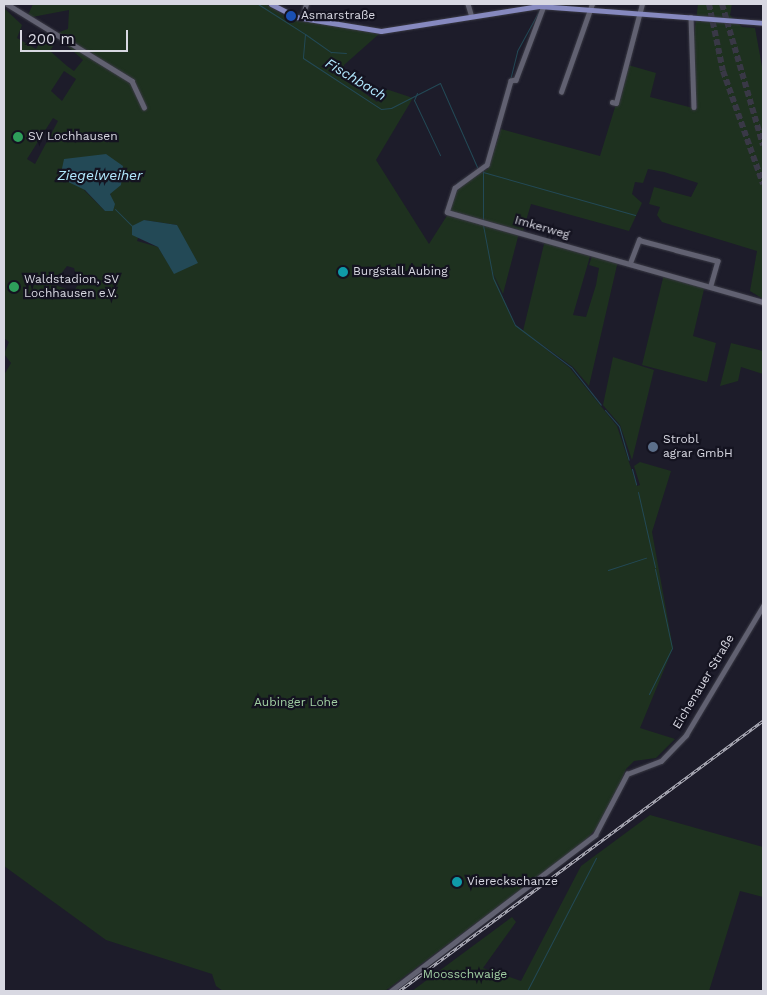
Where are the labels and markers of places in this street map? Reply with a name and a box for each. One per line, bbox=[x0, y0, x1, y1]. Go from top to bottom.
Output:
place label: Asmarstraße bbox=[301, 9, 375, 23]
marker: Asmarstraße bbox=[285, 10, 297, 22]
place label: SV Lochhausen bbox=[28, 130, 118, 144]
marker: SV Lochhausen bbox=[12, 131, 24, 143]
place label: Burgstall Aubing bbox=[353, 265, 449, 279]
marker: Burgstall Aubing bbox=[337, 266, 349, 278]
place label: Waldstadion, SV Lochhausen e.V. bbox=[24, 273, 119, 301]
marker: Waldstadion, SV Lochhausen e.V. bbox=[8, 281, 20, 293]
place label: Strobl agrar GmbH bbox=[663, 433, 733, 461]
marker: Strobl agrar GmbH bbox=[647, 441, 659, 453]
place label: Viereckschanze bbox=[467, 875, 558, 889]
marker: Viereckschanze bbox=[451, 876, 463, 888]

